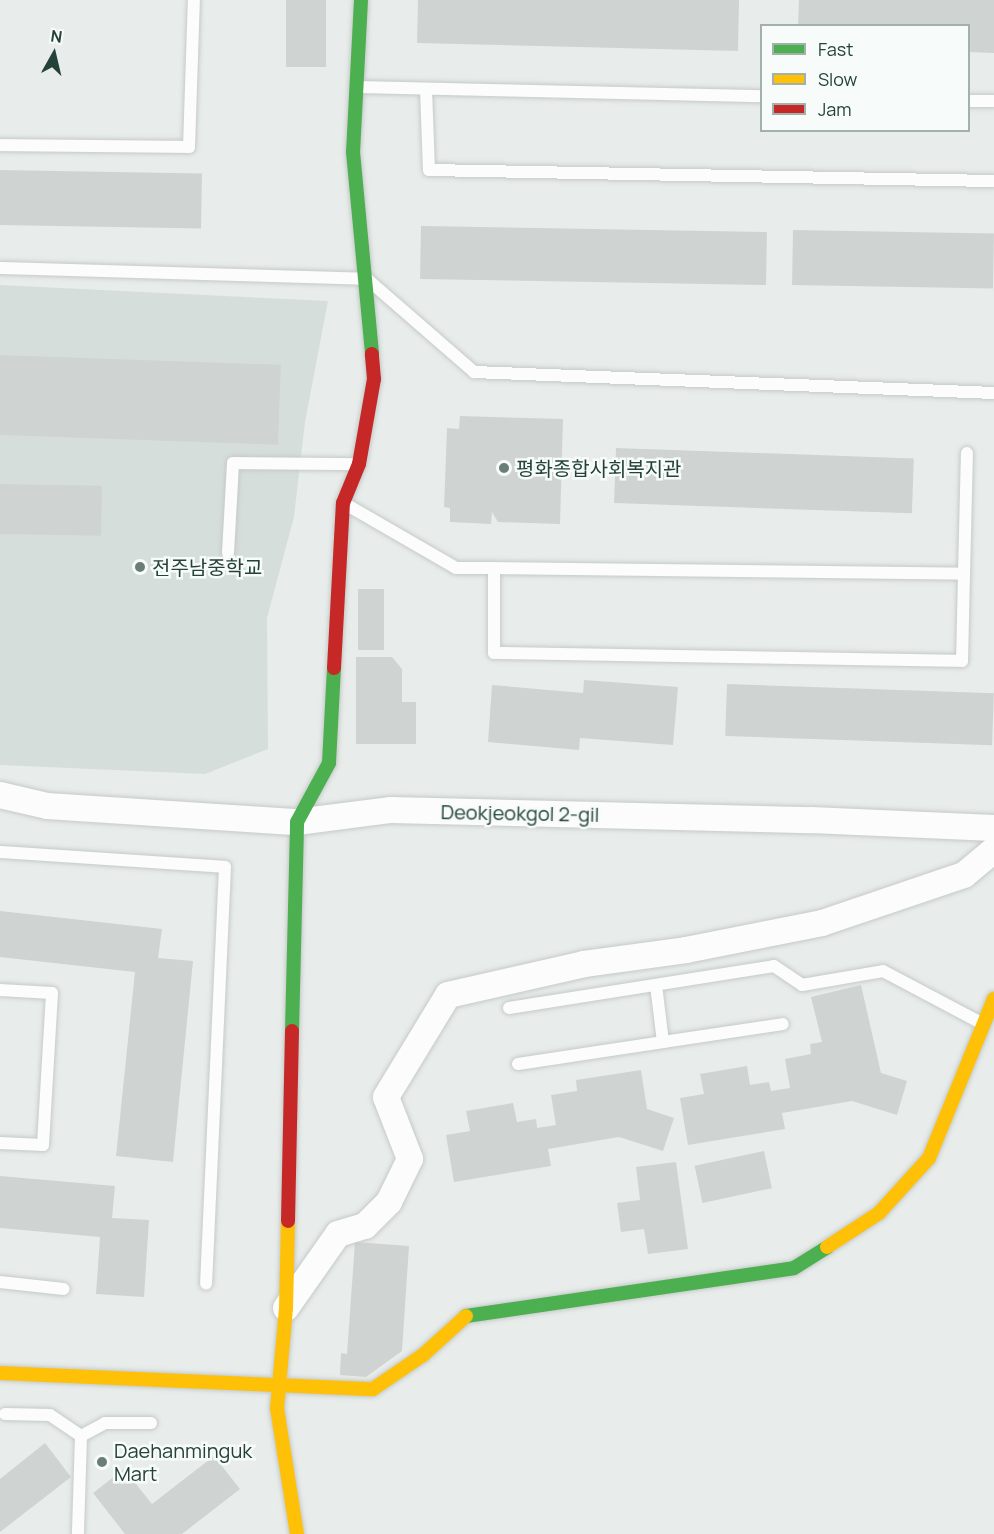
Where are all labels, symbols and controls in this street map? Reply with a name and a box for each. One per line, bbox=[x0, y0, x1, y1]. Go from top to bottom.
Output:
north arrow bbox=[24, 24, 84, 84]
text: N bbox=[49, 24, 64, 48]
legend bbox=[760, 24, 970, 132]
text: Fast bbox=[818, 37, 853, 61]
text: Slow bbox=[818, 67, 857, 91]
text: Jam bbox=[818, 97, 852, 121]
place label: 평화종합사회복지관 bbox=[516, 456, 682, 480]
marker: 평화종합사회복지관 bbox=[497, 461, 511, 475]
place label: 전주남중학교 bbox=[152, 555, 262, 579]
marker: 전주남중학교 bbox=[133, 560, 147, 574]
street label: Deokjeokgol 2-gil bbox=[440, 800, 600, 826]
place label: Daehanminguk Mart bbox=[114, 1438, 252, 1485]
marker: Daehanminguk Mart bbox=[95, 1455, 109, 1469]

